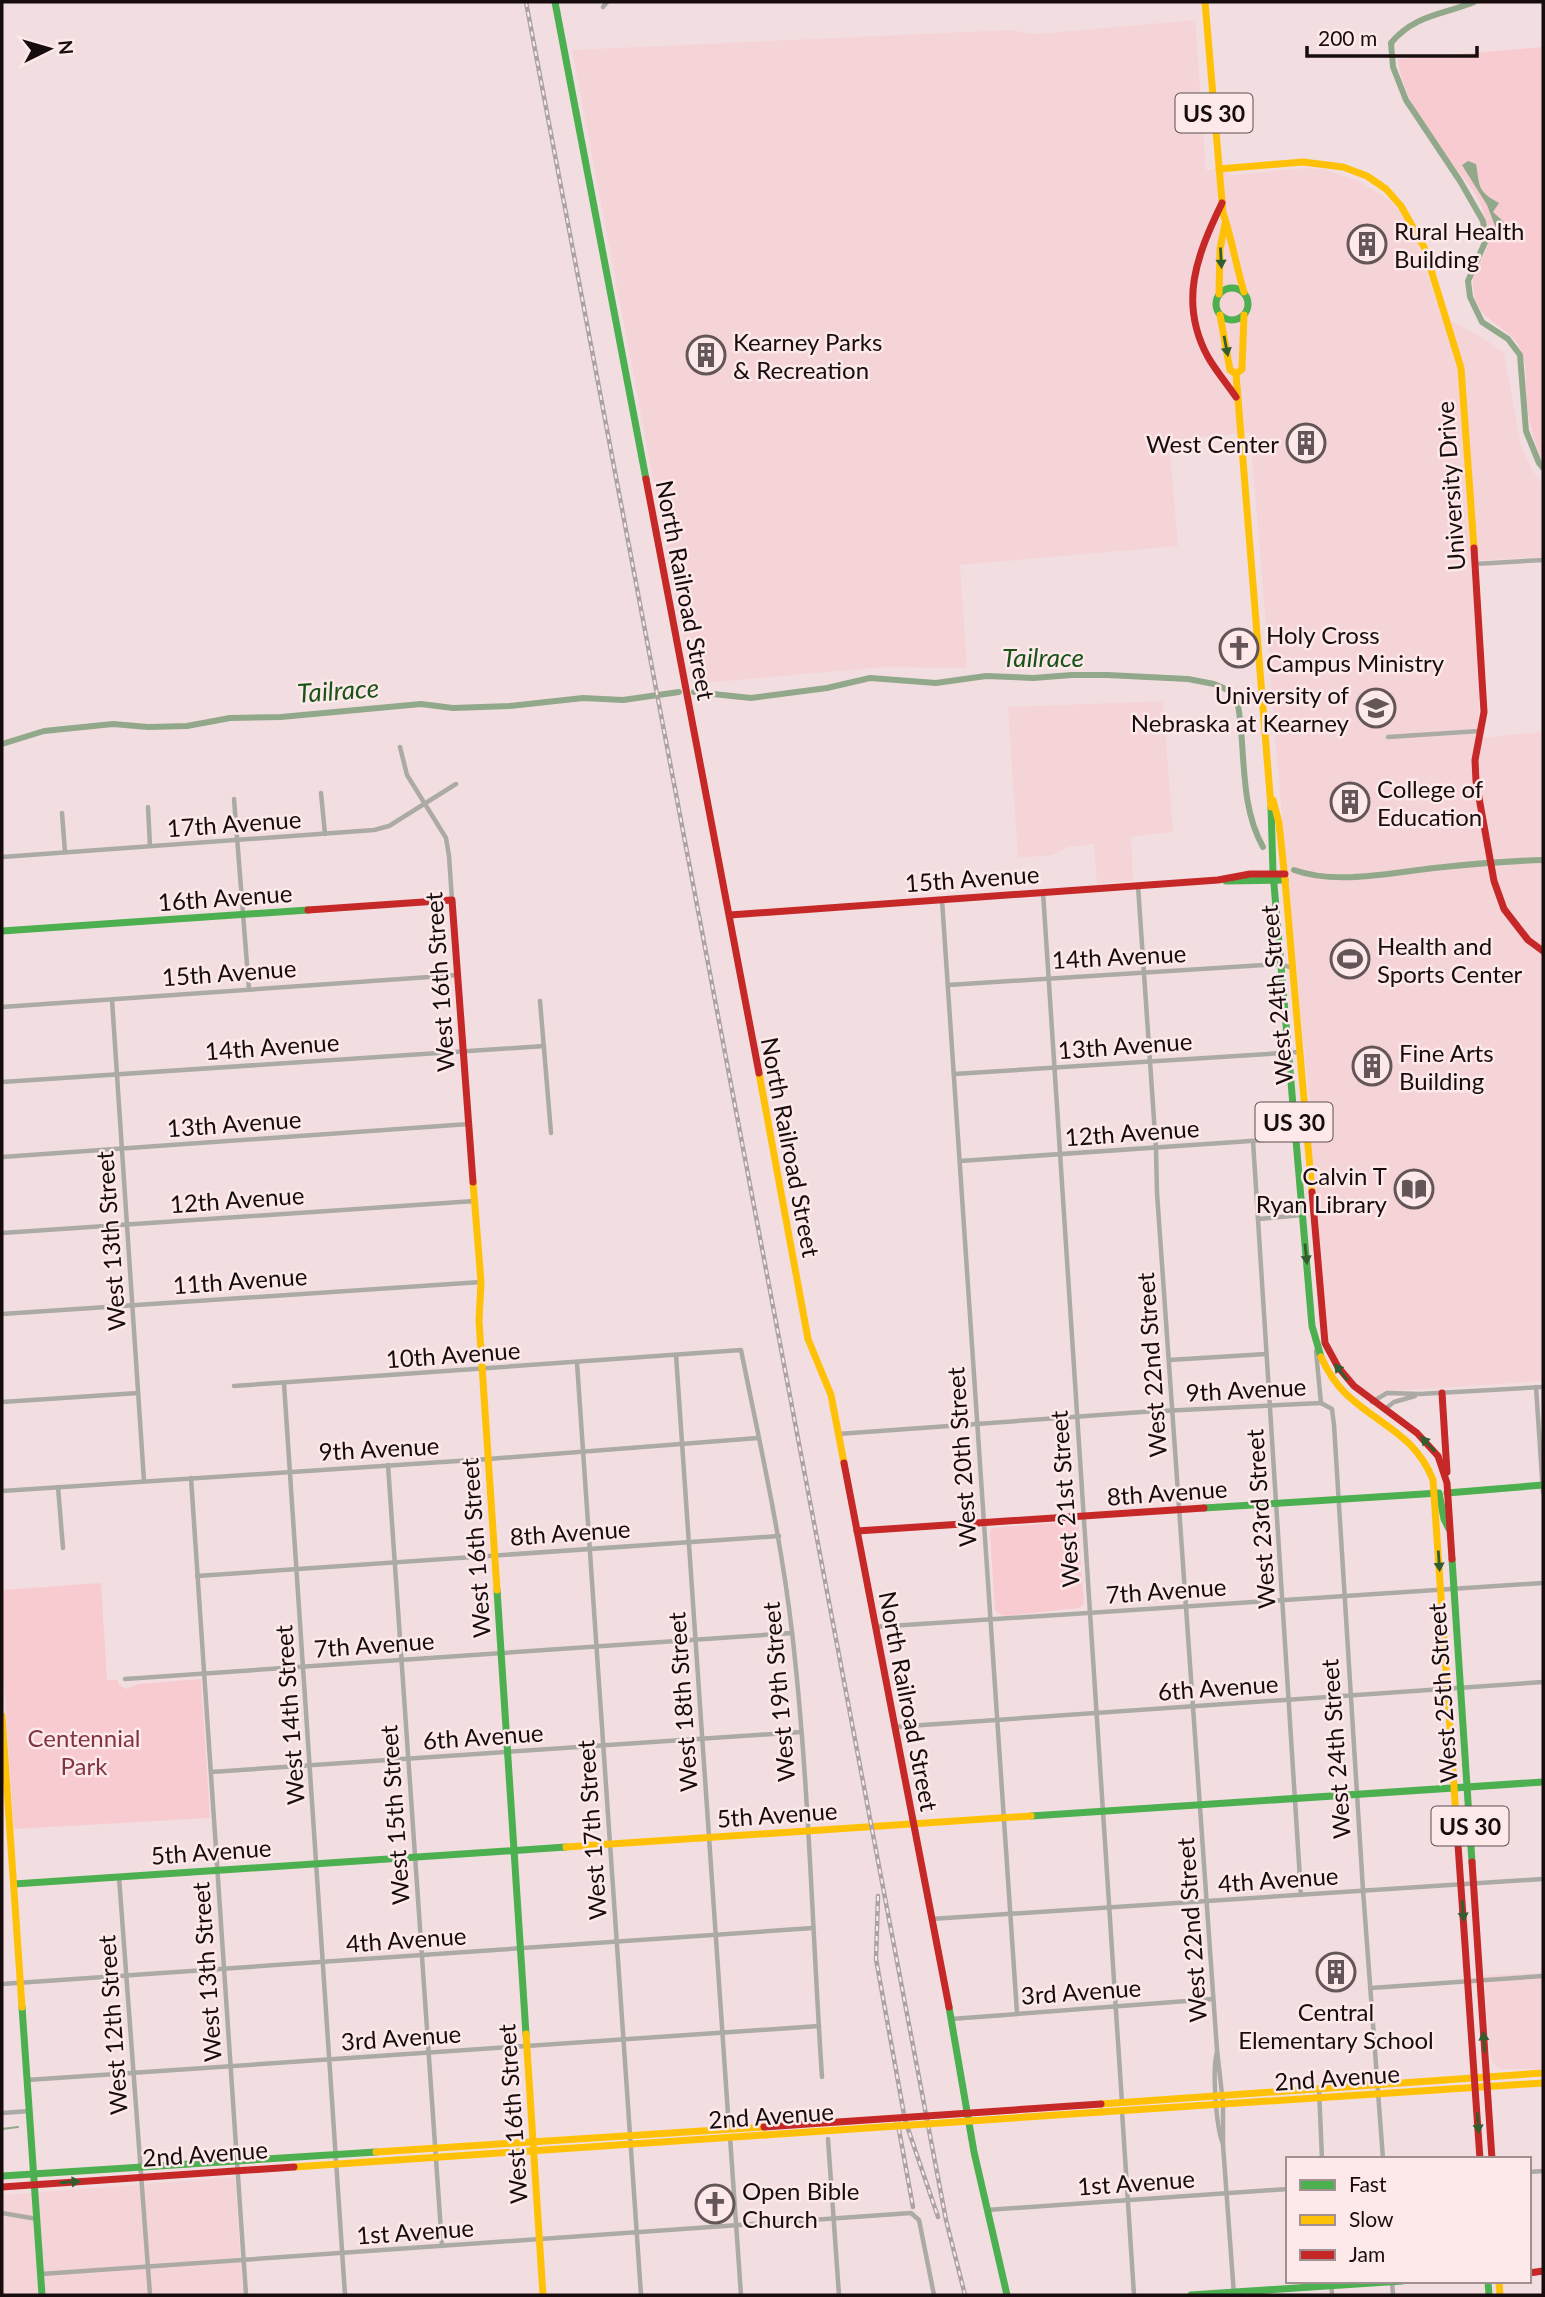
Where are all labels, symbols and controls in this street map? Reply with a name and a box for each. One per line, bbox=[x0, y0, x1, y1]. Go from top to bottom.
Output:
north arrow bbox=[14, 14, 84, 84]
scale bar bbox=[1307, 14, 1477, 58]
text: 200 m bbox=[1318, 25, 1377, 50]
text: N bbox=[54, 39, 79, 56]
road number: US 30 bbox=[1176, 94, 1252, 132]
place label: Rural Health Building bbox=[1394, 216, 1524, 273]
building icon: Rural Health Building bbox=[1346, 223, 1388, 265]
one-way arrow bbox=[1216, 248, 1227, 270]
place label: Kearney Parks & Recreation bbox=[733, 327, 882, 384]
building icon: Kearney Parks & Recreation bbox=[685, 334, 727, 376]
one-way arrow bbox=[1220, 335, 1231, 357]
street label: University Drive bbox=[1430, 400, 1470, 572]
building icon: West Center bbox=[1285, 422, 1327, 464]
place label: West Center bbox=[1146, 429, 1279, 458]
street label: North Railroad Street bbox=[650, 478, 722, 703]
place label: Holy Cross Campus Ministry bbox=[1266, 620, 1445, 677]
church icon: Holy Cross Campus Ministry bbox=[1218, 627, 1260, 669]
water label: Tailrace bbox=[1002, 641, 1084, 673]
water label: Tailrace bbox=[296, 671, 380, 709]
place label: University of Nebraska at Kearney bbox=[1131, 680, 1350, 737]
school or university icon: University of Nebraska at Kearney bbox=[1355, 687, 1397, 729]
place label: College of Education bbox=[1377, 774, 1484, 831]
building icon: College of Education bbox=[1329, 781, 1371, 823]
street label: 17th Avenue bbox=[166, 804, 302, 842]
street label: 15th Avenue bbox=[904, 859, 1040, 897]
street label: 16th Avenue bbox=[157, 878, 293, 916]
street label: West 16th Street bbox=[418, 891, 460, 1073]
street label: West 24th Street bbox=[1254, 903, 1298, 1086]
place label: Health and Sports Center bbox=[1377, 931, 1523, 988]
street label: 14th Avenue bbox=[1051, 938, 1187, 974]
sports icon: Health and Sports Center bbox=[1329, 938, 1371, 980]
street label: 15th Avenue bbox=[161, 953, 297, 991]
street label: 13th Avenue bbox=[1057, 1026, 1193, 1064]
street label: 14th Avenue bbox=[204, 1027, 340, 1065]
street label: North Railroad Street bbox=[755, 1035, 827, 1260]
place label: Fine Arts Building bbox=[1399, 1038, 1494, 1095]
building icon: Fine Arts Building bbox=[1351, 1045, 1393, 1087]
road number: US 30 bbox=[1256, 1102, 1332, 1142]
street label: 13th Avenue bbox=[166, 1104, 302, 1142]
street label: 12th Avenue bbox=[1064, 1113, 1200, 1151]
street label: West 13th Street bbox=[89, 1150, 131, 1332]
place label: Calvin T Ryan Library bbox=[1256, 1161, 1388, 1218]
library icon: Calvin T Ryan Library bbox=[1393, 1168, 1435, 1210]
street label: 12th Avenue bbox=[169, 1180, 305, 1218]
one-way arrow bbox=[1300, 1243, 1311, 1265]
street label: 11th Avenue bbox=[172, 1261, 308, 1299]
street label: West 22nd Street bbox=[1130, 1271, 1172, 1458]
street label: 10th Avenue bbox=[385, 1335, 521, 1373]
one-way arrow bbox=[1333, 1363, 1348, 1381]
street label: West 20th Street bbox=[940, 1366, 982, 1548]
street label: 9th Avenue bbox=[1185, 1371, 1307, 1407]
street label: West 21st Street bbox=[1043, 1409, 1085, 1589]
street label: West 23rd Street bbox=[1239, 1428, 1281, 1610]
street label: 9th Avenue bbox=[318, 1430, 440, 1466]
one-way arrow bbox=[1419, 1435, 1436, 1452]
street label: West 16th Street bbox=[454, 1457, 496, 1639]
street label: 8th Avenue bbox=[1106, 1473, 1228, 1511]
street label: 8th Avenue bbox=[509, 1513, 631, 1551]
one-way arrow bbox=[1434, 1551, 1445, 1573]
street label: 7th Avenue bbox=[1105, 1571, 1227, 1609]
street label: North Railroad Street bbox=[873, 1589, 945, 1814]
street label: West 19th Street bbox=[756, 1600, 800, 1783]
street label: West 25th Street bbox=[1421, 1602, 1463, 1784]
street label: West 18th Street bbox=[661, 1611, 703, 1793]
street label: West 14th Street bbox=[268, 1624, 310, 1806]
street label: 7th Avenue bbox=[313, 1625, 435, 1663]
street label: West 24th Street bbox=[1314, 1658, 1356, 1840]
street label: 6th Avenue bbox=[1157, 1668, 1279, 1706]
street label: 6th Avenue bbox=[422, 1717, 544, 1755]
park label: Centennial Park bbox=[27, 1723, 141, 1780]
street label: West 15th Street bbox=[373, 1724, 415, 1906]
street label: West 17th Street bbox=[570, 1739, 612, 1921]
street label: 5th Avenue bbox=[716, 1795, 838, 1833]
road number: US 30 bbox=[1432, 1806, 1508, 1845]
street label: 5th Avenue bbox=[150, 1832, 272, 1870]
street label: West 22nd Street bbox=[1170, 1836, 1212, 2023]
street label: 4th Avenue bbox=[1217, 1860, 1339, 1898]
street label: West 13th Street bbox=[185, 1881, 227, 2063]
one-way arrow bbox=[1458, 1900, 1469, 1922]
street label: 4th Avenue bbox=[345, 1920, 467, 1958]
street label: West 12th Street bbox=[91, 1934, 133, 2116]
building icon: Central Elementary School bbox=[1315, 1951, 1357, 1993]
street label: 3rd Avenue bbox=[1020, 1972, 1142, 2010]
place label: Central Elementary School bbox=[1238, 1997, 1434, 2054]
street label: 3rd Avenue bbox=[340, 2018, 462, 2056]
street label: West 16th Street bbox=[491, 2023, 533, 2205]
one-way arrow bbox=[1478, 2031, 1489, 2053]
street label: 2nd Avenue bbox=[1273, 2058, 1401, 2096]
street label: 2nd Avenue bbox=[707, 2096, 835, 2134]
one-way arrow bbox=[1472, 2112, 1483, 2134]
street label: 2nd Avenue bbox=[141, 2134, 269, 2172]
legend bbox=[1286, 2157, 1531, 2283]
street label: 1st Avenue bbox=[1076, 2163, 1196, 2201]
text: Fast bbox=[1349, 2171, 1387, 2196]
one-way arrow bbox=[59, 2176, 81, 2187]
place label: Open Bible Church bbox=[742, 2176, 859, 2233]
church icon: Open Bible Church bbox=[694, 2183, 736, 2225]
text: Slow bbox=[1349, 2206, 1394, 2231]
street label: 1st Avenue bbox=[355, 2212, 475, 2250]
text: Jam bbox=[1349, 2241, 1385, 2266]

